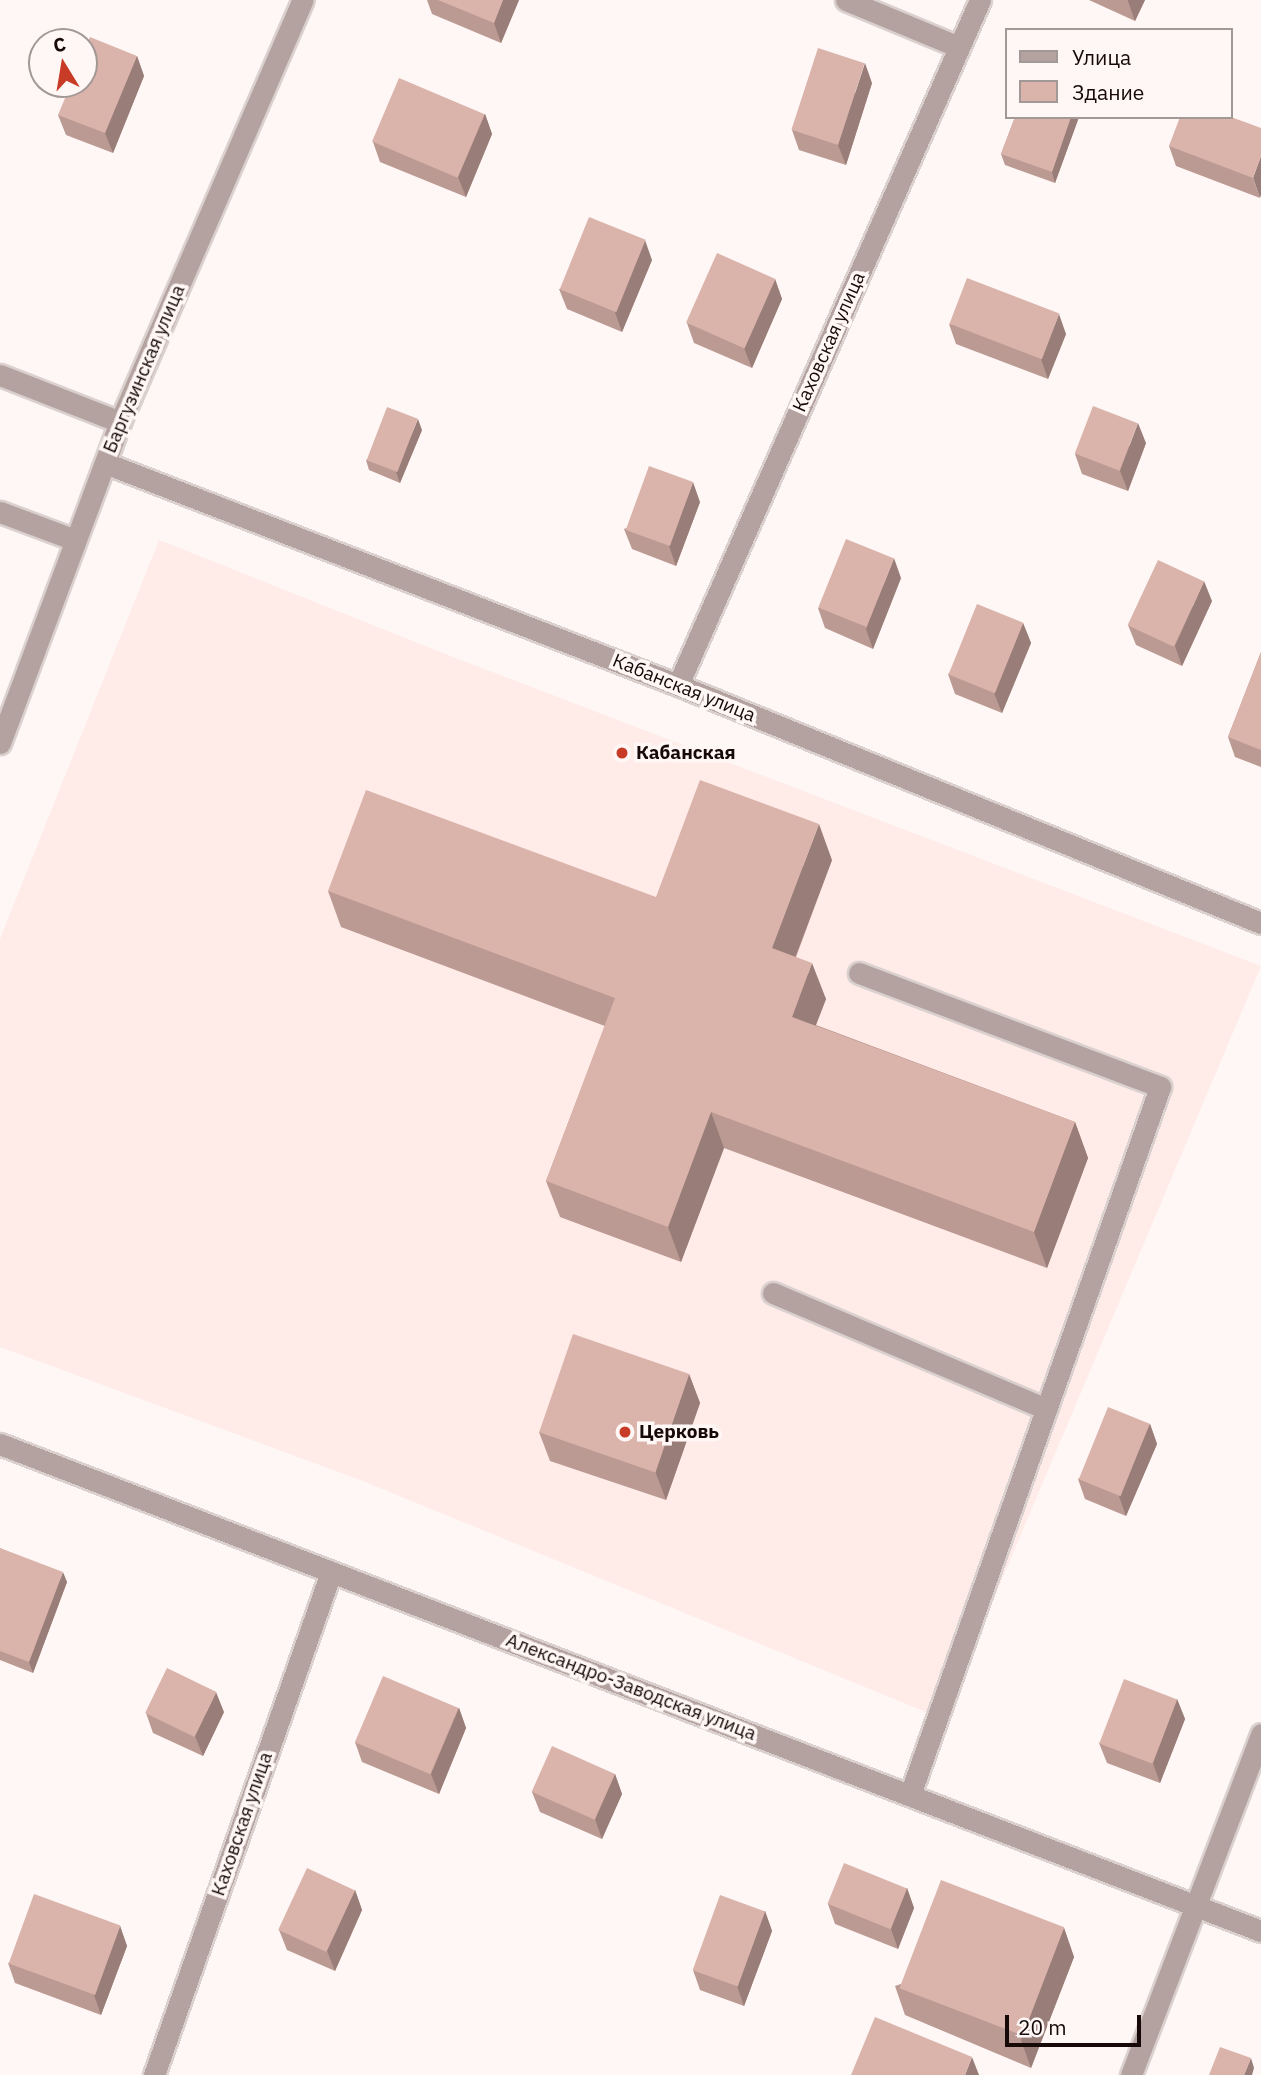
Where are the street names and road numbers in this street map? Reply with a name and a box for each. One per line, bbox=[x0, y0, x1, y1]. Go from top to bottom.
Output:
street label: Каховская улица bbox=[788, 269, 870, 415]
street label: Баргузинская улица bbox=[98, 282, 190, 456]
street label: Кабанская улица bbox=[609, 649, 759, 727]
street label: Александро-Заводская улица bbox=[503, 1629, 759, 1745]
street label: Каховская улица bbox=[207, 1749, 277, 1899]

